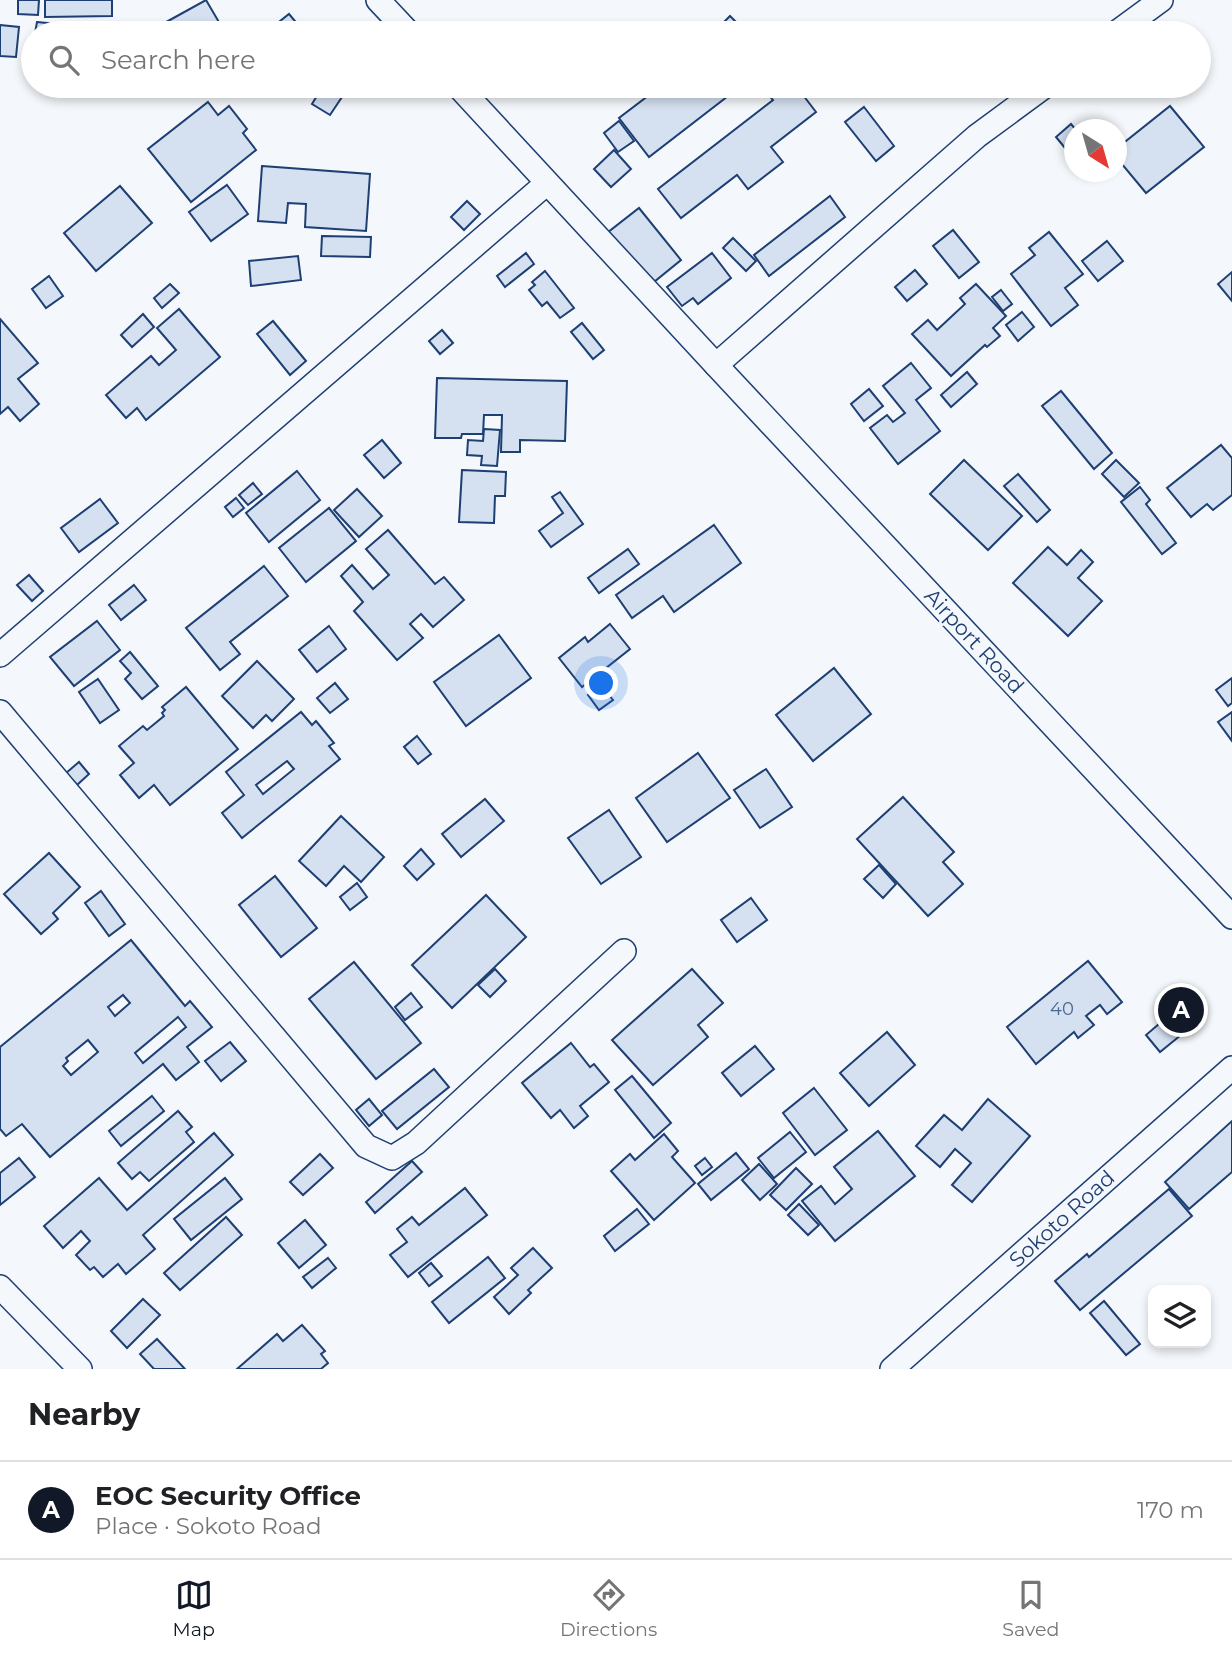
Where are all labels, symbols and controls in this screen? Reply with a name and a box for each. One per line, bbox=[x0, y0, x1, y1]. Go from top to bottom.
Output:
search box bbox=[21, 21, 1211, 98]
icon: search bbox=[45, 41, 83, 79]
text: Search here bbox=[101, 44, 256, 76]
north arrow bbox=[1064, 119, 1127, 182]
street label: Airport Road bbox=[920, 583, 1029, 698]
your location bbox=[584, 666, 618, 700]
pin: A bbox=[1158, 984, 1204, 1036]
house number: 40 bbox=[1050, 998, 1074, 1020]
street label: Sokoto Road bbox=[1004, 1165, 1119, 1272]
map controls bbox=[1148, 1285, 1211, 1348]
button: layers bbox=[1148, 1285, 1211, 1348]
text: Nearby bbox=[28, 1396, 140, 1433]
text: EOC Security Office bbox=[95, 1480, 361, 1512]
text: A bbox=[42, 1496, 60, 1524]
text: 170 m bbox=[1137, 1496, 1204, 1524]
text: Place · Sokoto Road bbox=[95, 1512, 322, 1540]
tab: Map bbox=[173, 1576, 215, 1641]
tab: Directions bbox=[560, 1576, 657, 1641]
tab: Saved bbox=[1002, 1576, 1059, 1641]

